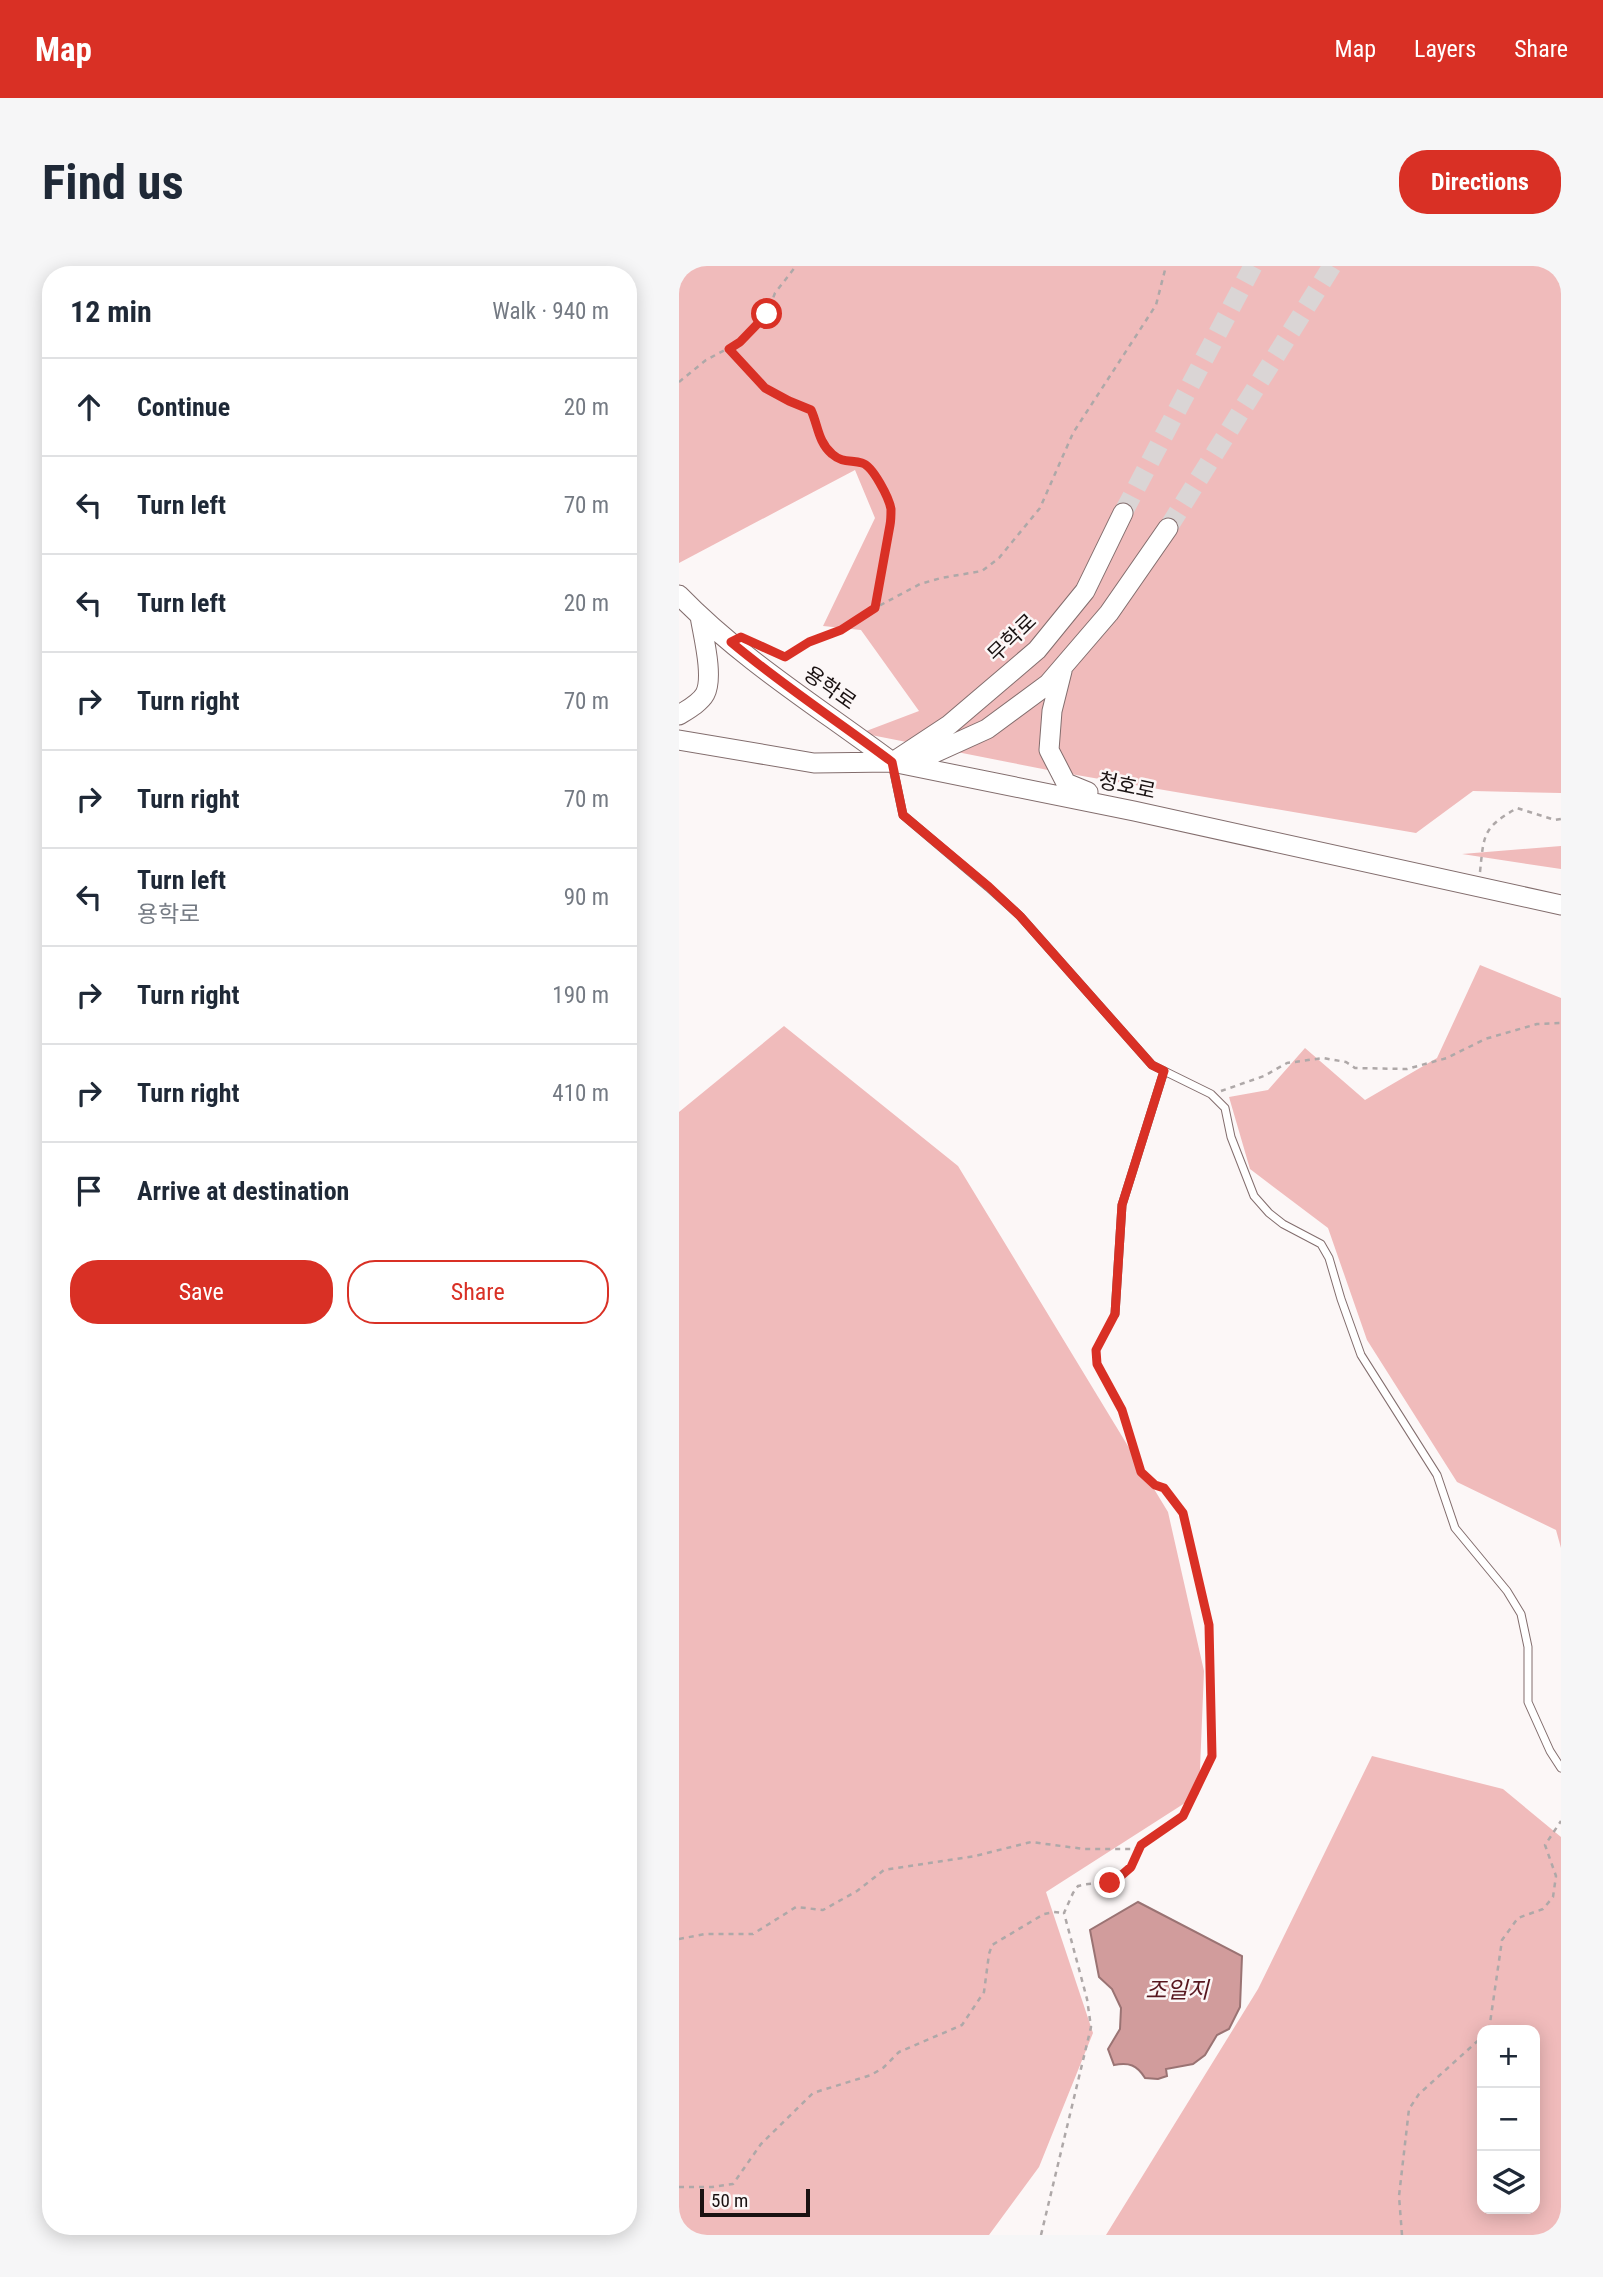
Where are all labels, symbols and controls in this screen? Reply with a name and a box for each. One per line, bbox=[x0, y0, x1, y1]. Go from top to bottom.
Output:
text: Map bbox=[35, 30, 92, 69]
text: Map bbox=[1335, 35, 1376, 63]
text: Layers bbox=[1414, 35, 1476, 63]
text: Share bbox=[1514, 35, 1568, 63]
button: Directions bbox=[1399, 150, 1561, 214]
text: Find us bbox=[42, 154, 184, 211]
text: 12 min bbox=[70, 294, 152, 329]
text: Walk · 940 m bbox=[492, 298, 609, 325]
route start bbox=[751, 298, 782, 329]
icon: ahead bbox=[70, 388, 108, 426]
text: Continue bbox=[137, 392, 230, 422]
text: 20 m bbox=[564, 394, 609, 421]
icon: left bbox=[70, 486, 108, 524]
text: Turn left bbox=[137, 490, 226, 520]
text: 70 m bbox=[564, 492, 609, 519]
icon: left bbox=[70, 584, 108, 622]
text: Turn left bbox=[137, 588, 226, 618]
text: 20 m bbox=[564, 590, 609, 617]
street label: 무학로 bbox=[983, 609, 1041, 667]
street label: 용학로 bbox=[799, 662, 861, 714]
icon: right bbox=[70, 682, 108, 720]
text: Turn right bbox=[137, 686, 239, 716]
text: 70 m bbox=[564, 688, 609, 715]
street label: 청호로 bbox=[1096, 768, 1158, 804]
icon: right bbox=[70, 780, 108, 818]
text: Turn right bbox=[137, 784, 239, 814]
text: 70 m bbox=[564, 786, 609, 813]
text: Turn left bbox=[137, 865, 226, 895]
icon: left bbox=[70, 878, 108, 916]
text: 90 m bbox=[564, 884, 609, 911]
text: 용학로 bbox=[137, 901, 200, 928]
icon: right bbox=[70, 976, 108, 1014]
text: Turn right bbox=[137, 980, 239, 1010]
text: 190 m bbox=[552, 982, 609, 1009]
icon: right bbox=[70, 1074, 108, 1112]
text: Turn right bbox=[137, 1078, 239, 1108]
text: 410 m bbox=[552, 1080, 609, 1107]
icon: arrive bbox=[70, 1172, 108, 1210]
text: Arrive at destination bbox=[137, 1176, 349, 1206]
button: Save bbox=[70, 1260, 333, 1324]
button: Share bbox=[347, 1260, 609, 1324]
route end bbox=[1094, 1867, 1125, 1898]
water label: 조일지 bbox=[1145, 1977, 1211, 2004]
map controls bbox=[1477, 2025, 1540, 2214]
button: + bbox=[1477, 2025, 1540, 2088]
button: − bbox=[1477, 2088, 1540, 2151]
button: layers bbox=[1477, 2151, 1540, 2214]
scale bar bbox=[700, 2186, 810, 2218]
text: 50 m bbox=[711, 2189, 748, 2212]

